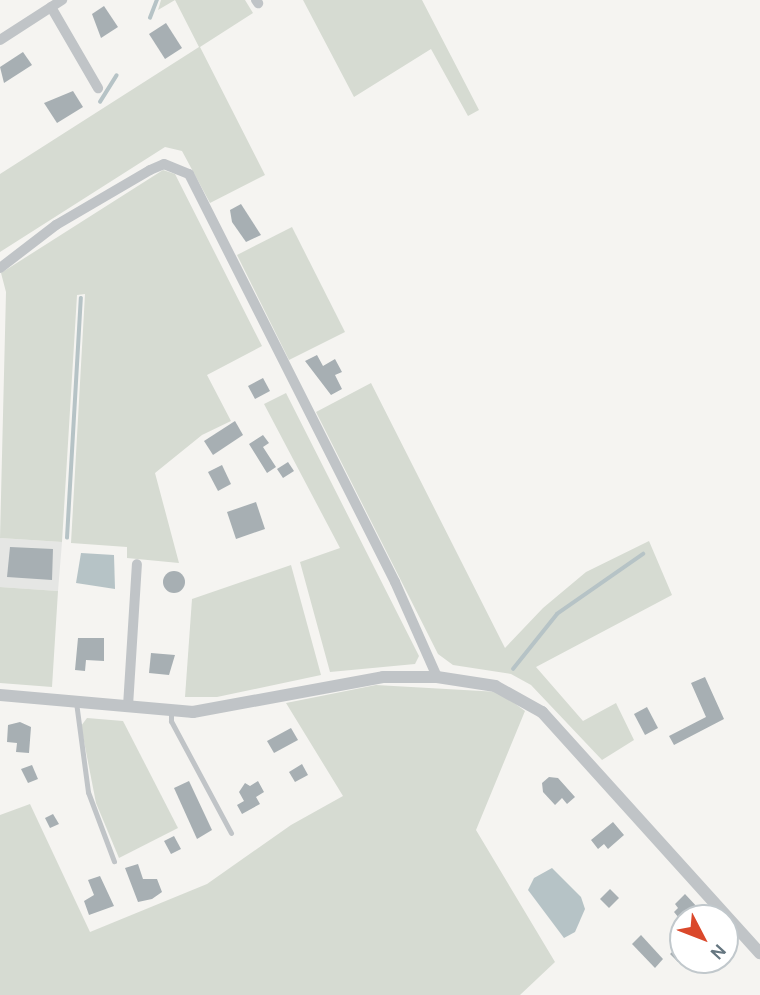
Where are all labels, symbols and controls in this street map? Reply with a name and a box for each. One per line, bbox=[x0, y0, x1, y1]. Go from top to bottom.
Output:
north arrow bbox=[669, 904, 739, 974]
text: N bbox=[705, 939, 731, 964]

